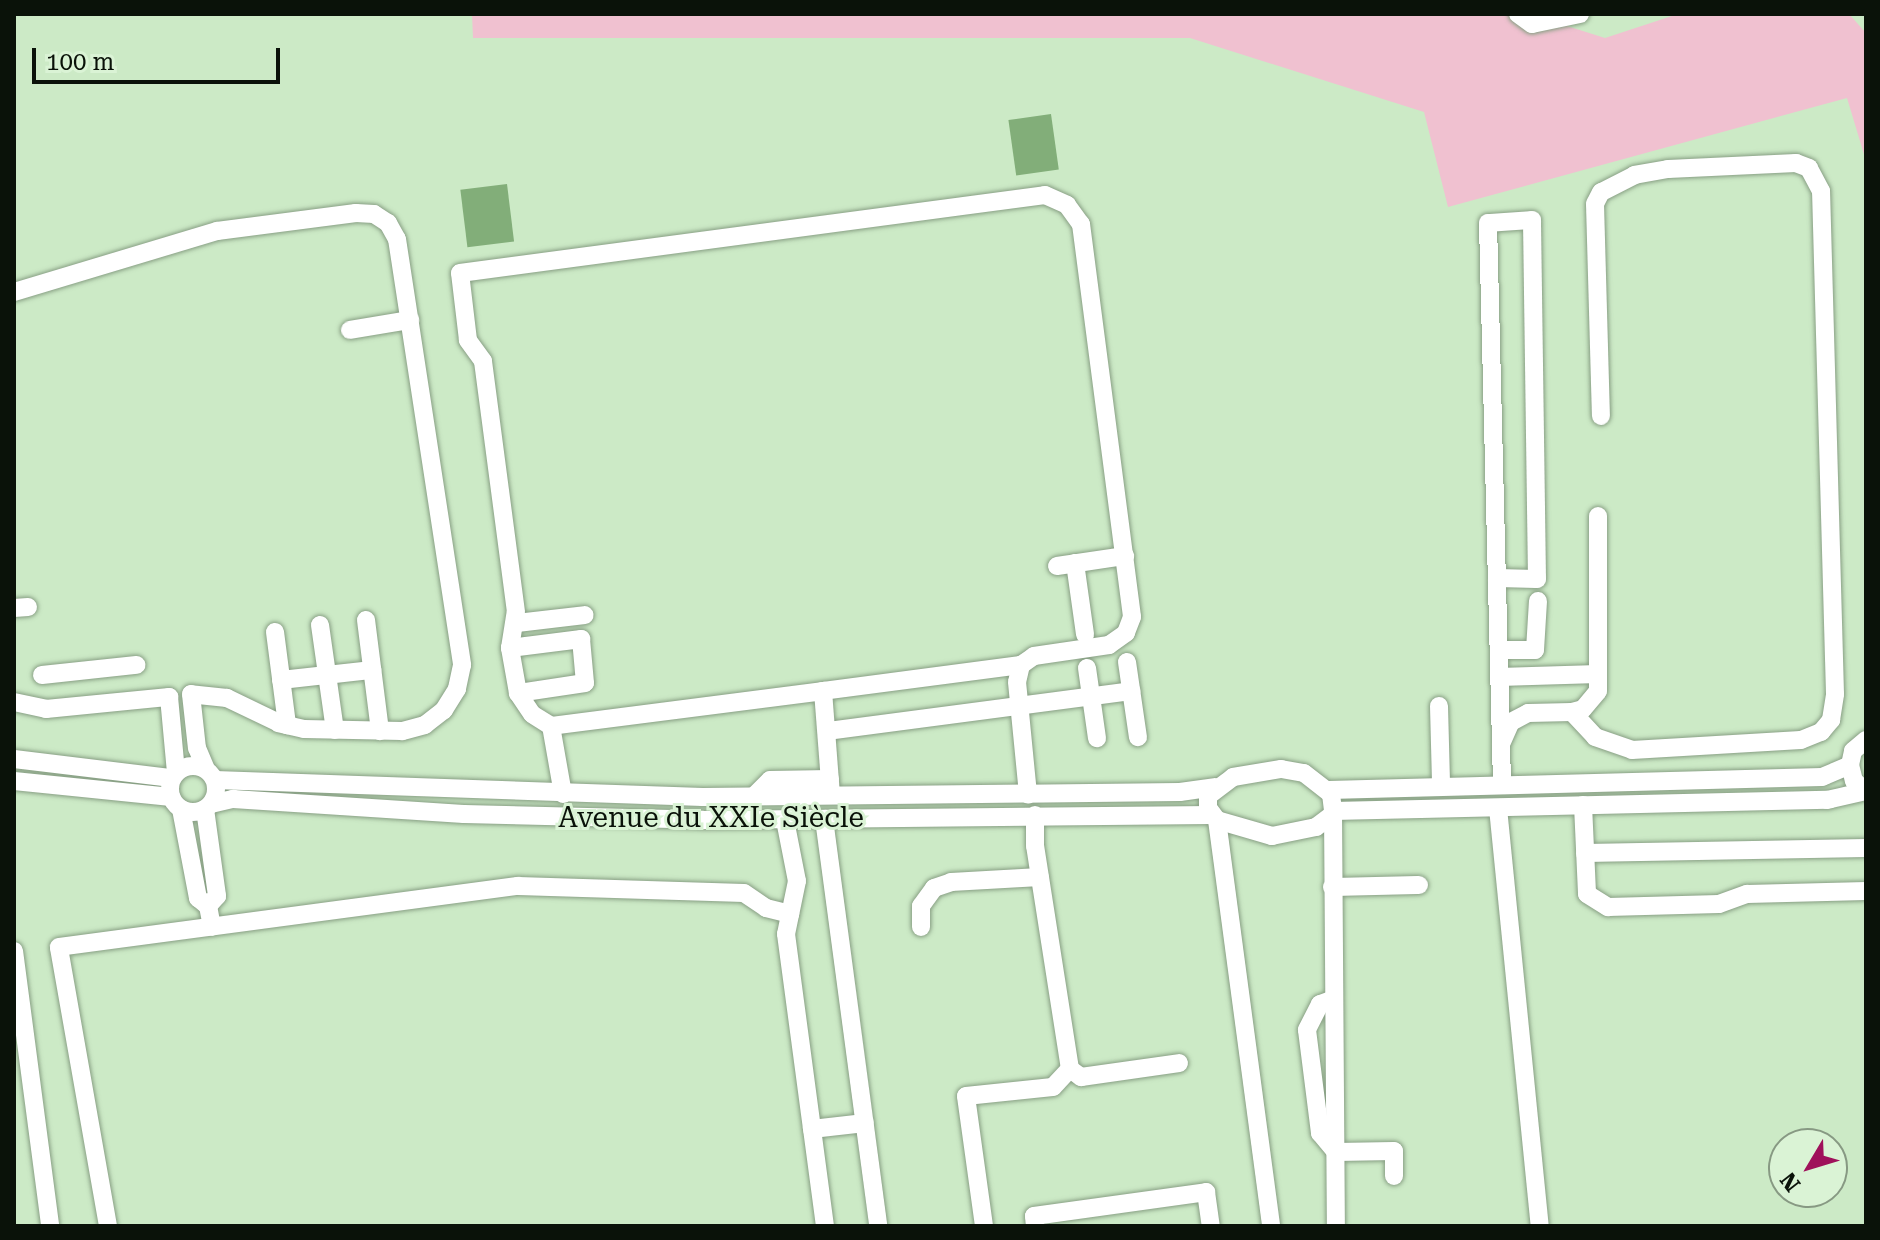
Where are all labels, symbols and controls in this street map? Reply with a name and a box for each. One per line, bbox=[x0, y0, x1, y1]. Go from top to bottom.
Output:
scale bar bbox=[36, 32, 284, 82]
text: 100 m bbox=[46, 48, 114, 76]
street label: Avenue du XXIe Siècle bbox=[558, 801, 864, 835]
north arrow bbox=[1768, 1128, 1848, 1208]
text: N bbox=[1775, 1167, 1805, 1196]

